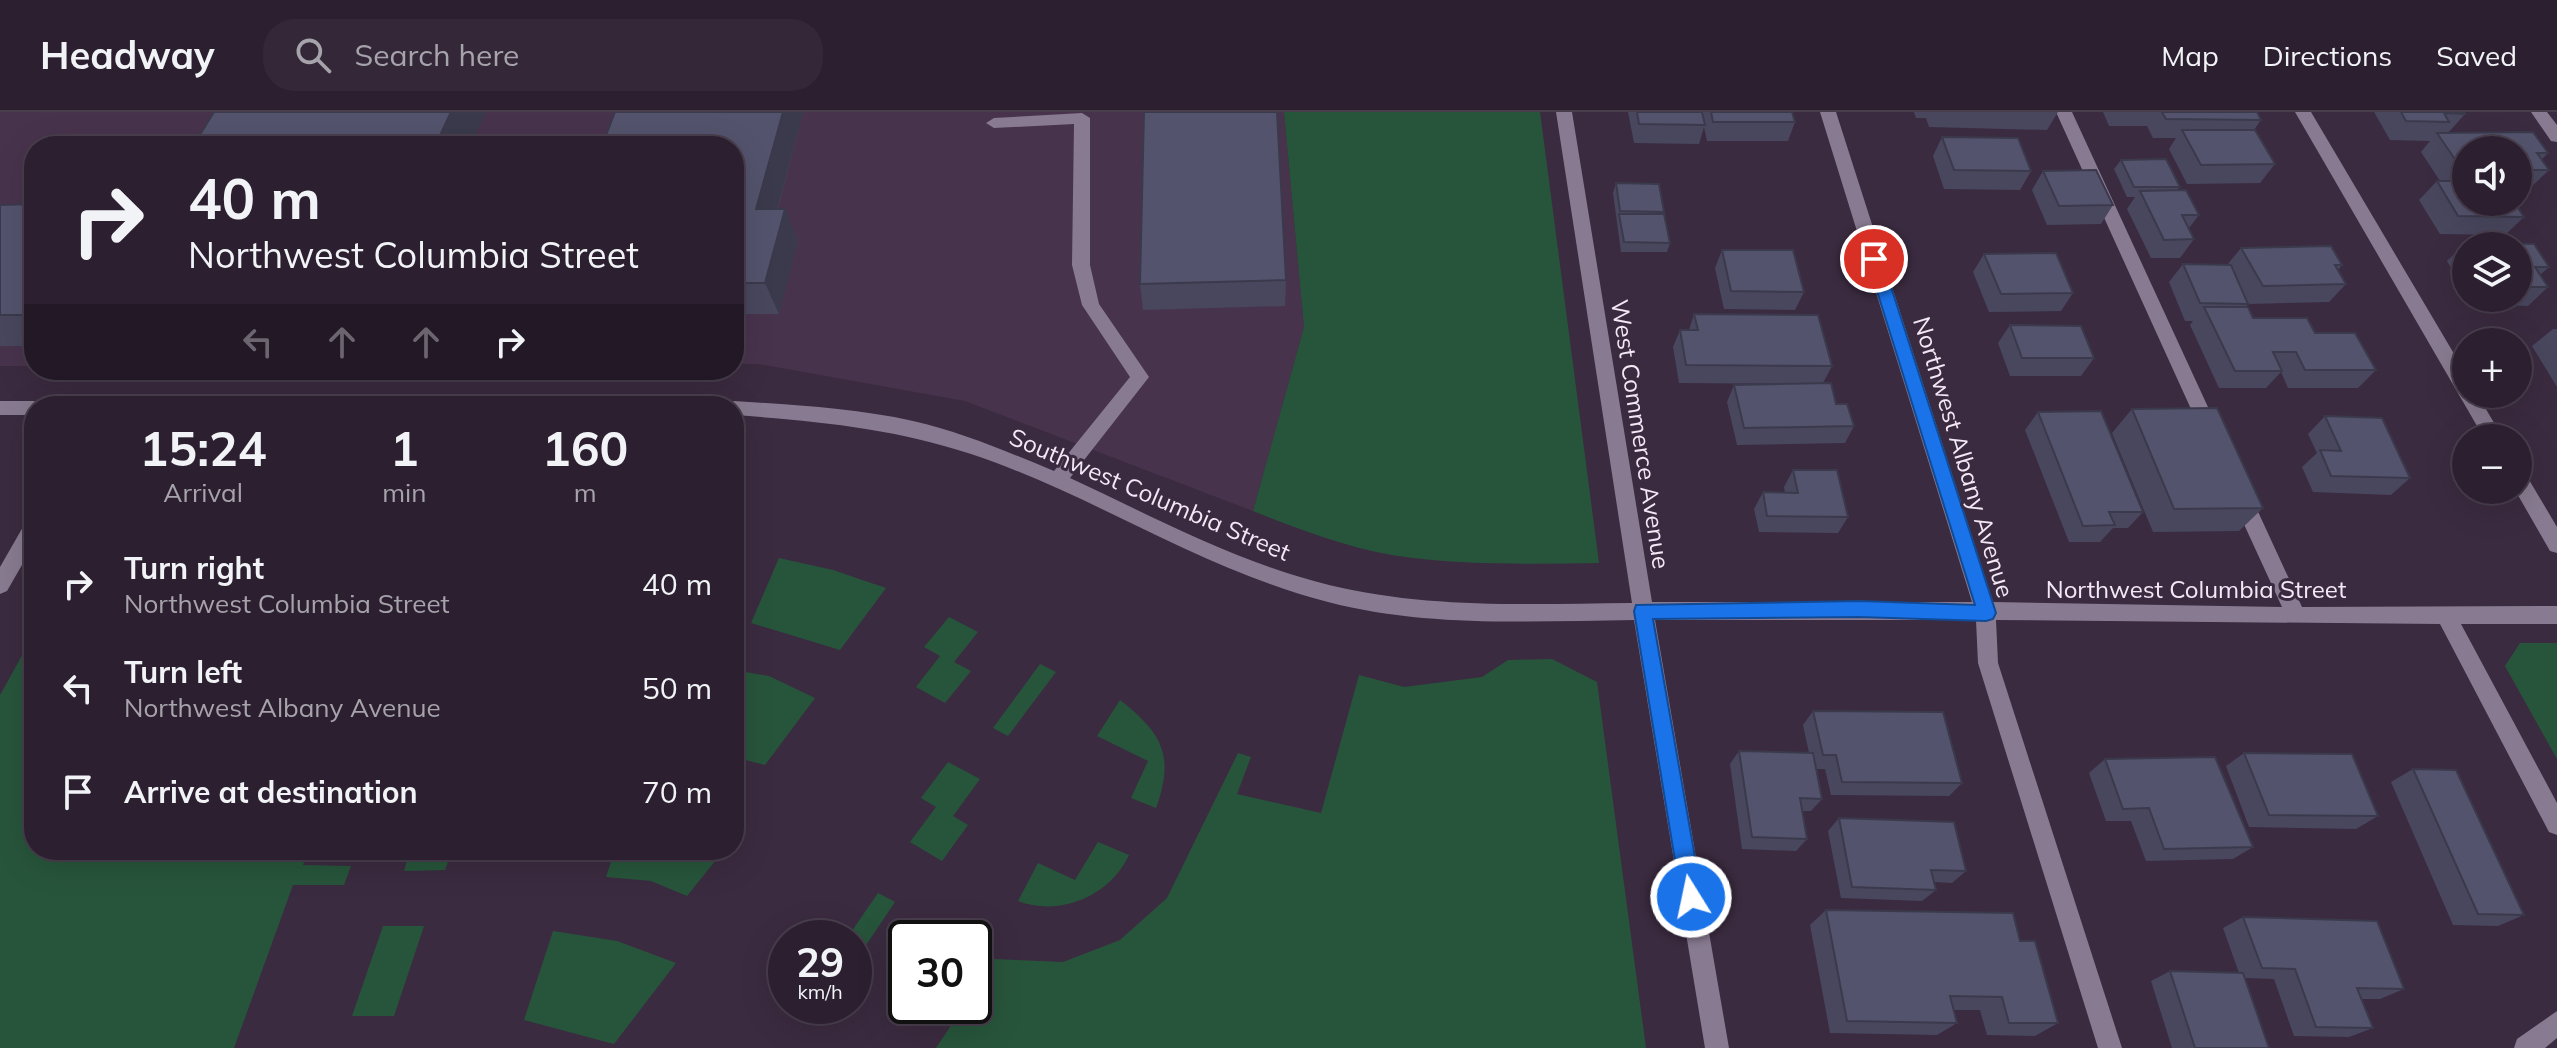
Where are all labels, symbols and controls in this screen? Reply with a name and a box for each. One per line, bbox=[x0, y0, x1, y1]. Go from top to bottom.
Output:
search box bbox=[263, 19, 823, 91]
text: Headway bbox=[40, 31, 215, 79]
icon: search bbox=[291, 33, 335, 77]
text: Search here bbox=[355, 36, 519, 74]
text: Map bbox=[2161, 38, 2219, 73]
text: Directions bbox=[2263, 38, 2392, 73]
text: Saved bbox=[2436, 38, 2517, 73]
map controls bbox=[2452, 136, 2532, 504]
button: sound bbox=[2452, 136, 2532, 216]
text: 40 m bbox=[188, 163, 321, 233]
icon: right bbox=[56, 168, 160, 272]
pin bbox=[1840, 225, 1908, 293]
text: Northwest Columbia Street bbox=[188, 232, 639, 277]
button: layers bbox=[2452, 232, 2532, 312]
icon: arrive bbox=[1852, 237, 1896, 281]
street label: West Commerce Avenue bbox=[1605, 297, 1677, 571]
street label: Northwest Albany Avenue bbox=[1907, 313, 2021, 601]
icon: left bbox=[236, 320, 280, 364]
icon: ahead bbox=[320, 320, 364, 364]
icon: ahead bbox=[404, 320, 448, 364]
icon: right bbox=[488, 320, 532, 364]
button: + bbox=[2452, 328, 2532, 408]
text: 15:24 bbox=[140, 418, 267, 478]
text: 1 bbox=[390, 418, 419, 478]
text: 160 bbox=[542, 418, 628, 478]
street label: Southwest Columbia Street bbox=[1005, 421, 1295, 567]
button: − bbox=[2452, 424, 2532, 504]
text: Arrival bbox=[163, 476, 243, 509]
text: min bbox=[382, 476, 426, 509]
text: m bbox=[574, 476, 597, 509]
text: Turn right bbox=[124, 549, 264, 587]
icon: right bbox=[56, 562, 100, 606]
text: 40 m bbox=[642, 565, 712, 603]
street label: Northwest Columbia Street bbox=[2046, 574, 2346, 604]
text: Northwest Columbia Street bbox=[124, 587, 450, 620]
text: Turn left bbox=[124, 653, 242, 691]
icon: left bbox=[56, 666, 100, 710]
text: 50 m bbox=[642, 669, 712, 707]
text: Northwest Albany Avenue bbox=[124, 691, 441, 724]
icon: arrive bbox=[56, 770, 100, 814]
text: Arrive at destination bbox=[124, 773, 418, 811]
text: 70 m bbox=[642, 773, 712, 811]
position arrow bbox=[1649, 855, 1733, 939]
speed limit sign: 30 bbox=[888, 920, 992, 1024]
text: 29 bbox=[796, 937, 844, 987]
text: km/h bbox=[797, 979, 843, 1004]

